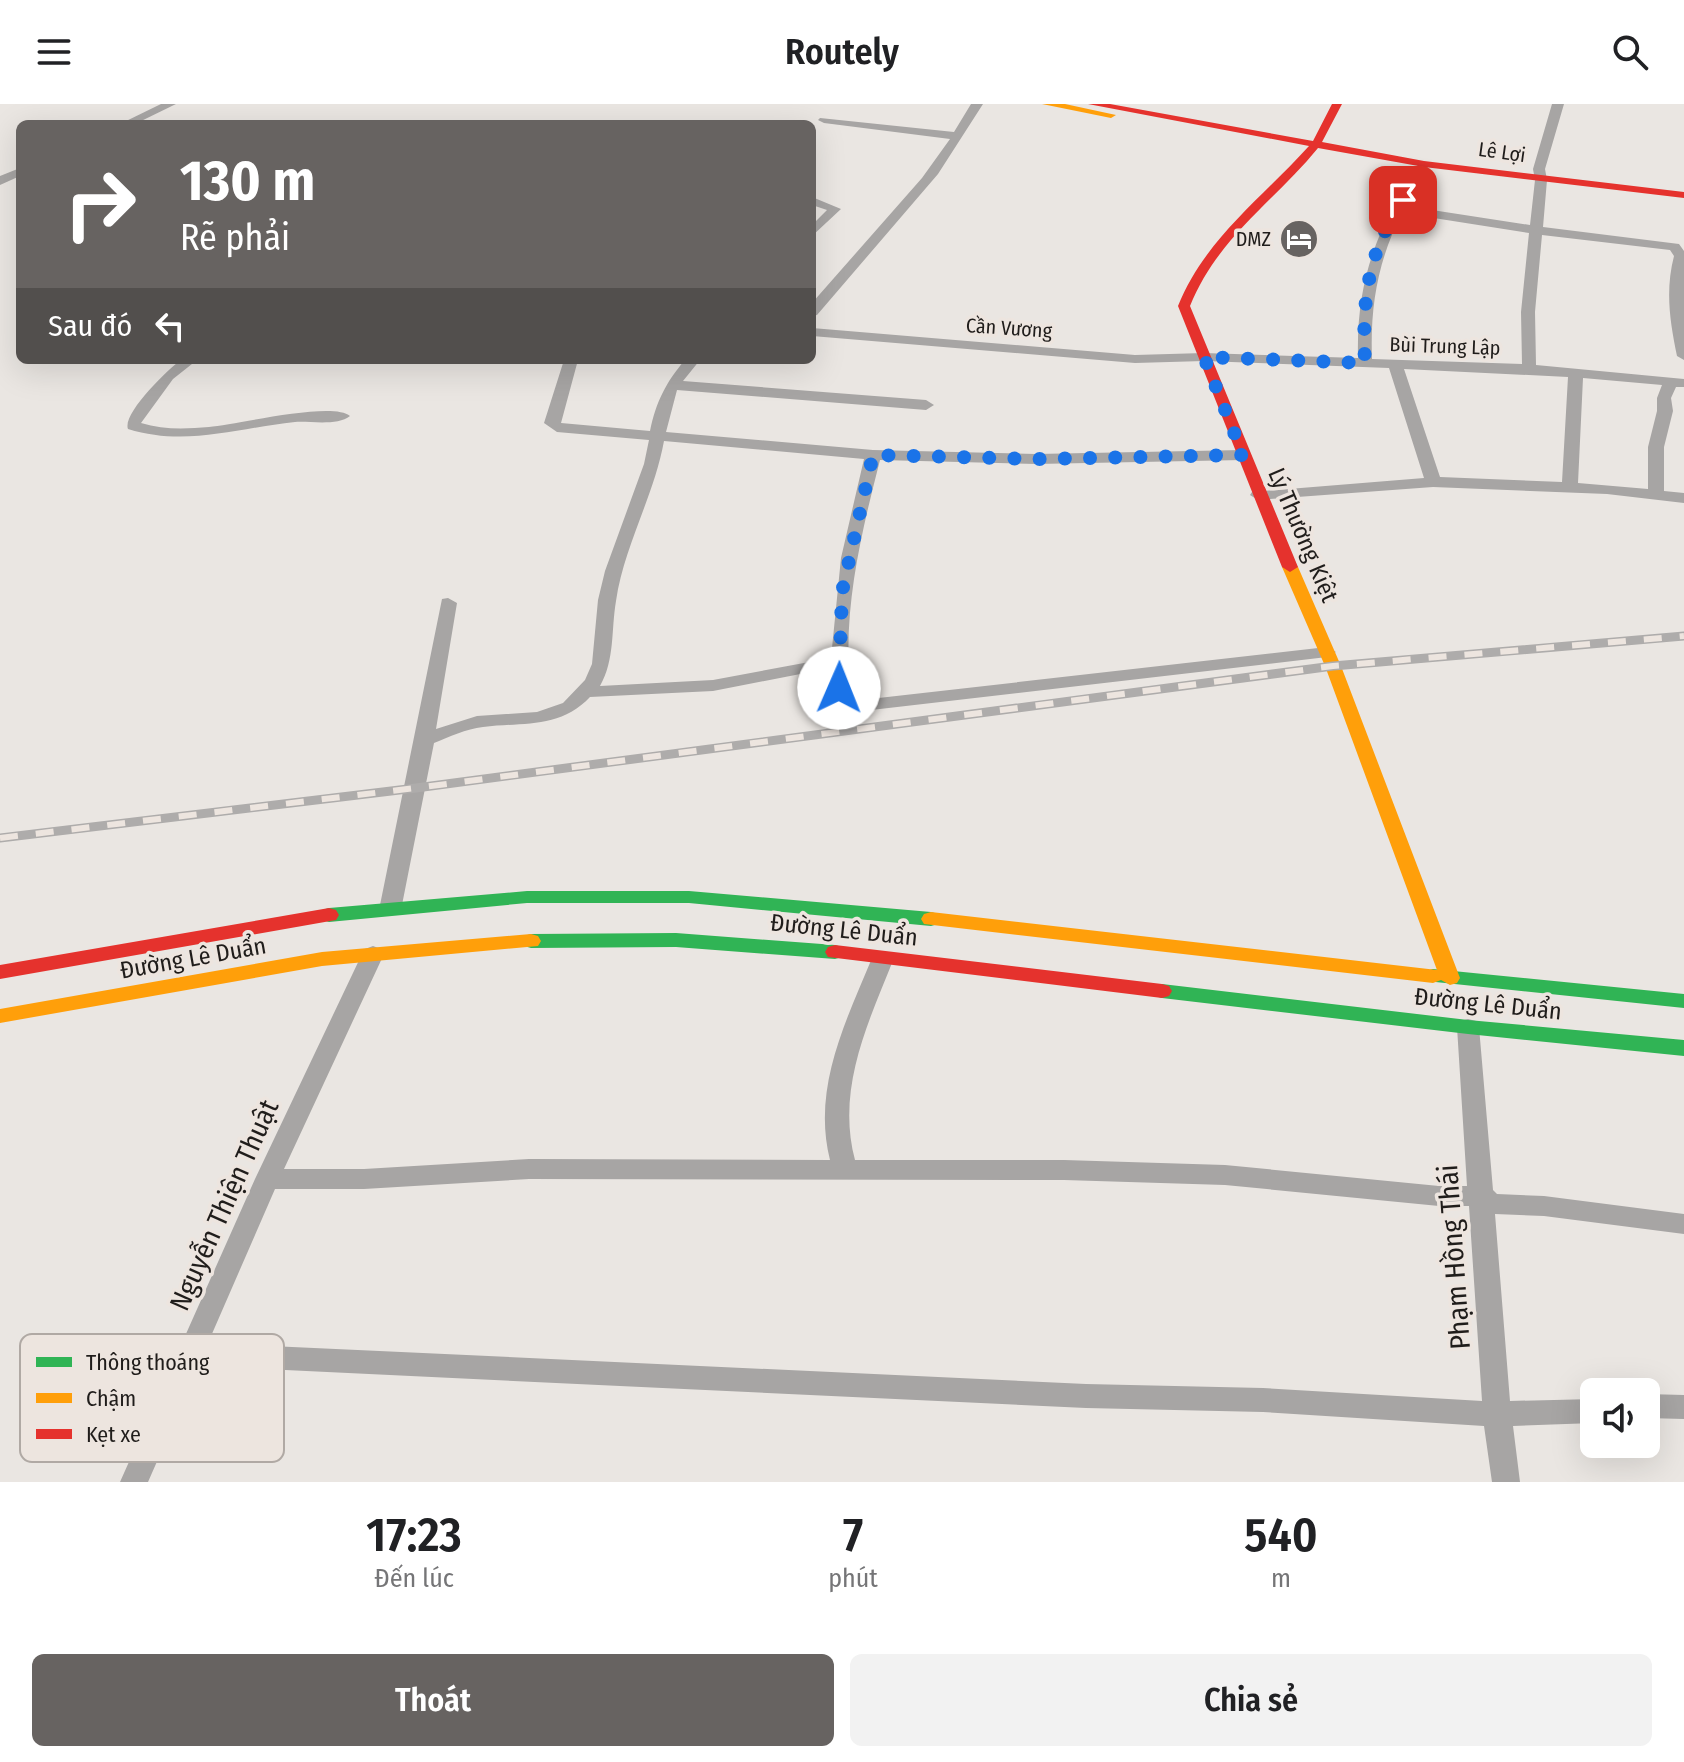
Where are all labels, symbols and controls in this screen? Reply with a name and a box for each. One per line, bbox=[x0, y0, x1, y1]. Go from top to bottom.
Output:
icon: menu bbox=[32, 30, 76, 74]
text: Routely bbox=[785, 30, 899, 74]
icon: search bbox=[1608, 30, 1652, 74]
street label: Lê Lợi bbox=[1477, 137, 1527, 167]
text: 130 m bbox=[180, 148, 315, 215]
icon: right bbox=[48, 152, 152, 256]
pin bbox=[1369, 166, 1437, 234]
icon: arrive bbox=[1381, 178, 1425, 222]
text: Rẽ phải bbox=[180, 216, 290, 260]
hotel icon: DMZ bbox=[1278, 218, 1320, 260]
place label: DMZ bbox=[1236, 227, 1271, 251]
icon: left bbox=[148, 304, 192, 348]
text: Sau đó bbox=[48, 308, 132, 344]
street label: Cần Vương bbox=[965, 313, 1053, 343]
street label: Bùi Trung Lập bbox=[1389, 332, 1501, 360]
street label: Lý Thường Kiệt bbox=[1262, 464, 1344, 606]
position arrow bbox=[797, 646, 881, 730]
street label: Đường Lê Duẩn bbox=[769, 906, 919, 952]
street label: Đường Lê Duẩn bbox=[117, 929, 268, 985]
street label: Đường Lê Duẩn bbox=[1413, 980, 1563, 1026]
street label: Nguyễn Thiện Thuật bbox=[163, 1094, 286, 1316]
street label: Phạm Hồng Thái bbox=[1431, 1163, 1477, 1351]
legend bbox=[20, 1334, 284, 1462]
text: Thông thoáng bbox=[86, 1349, 210, 1376]
map controls bbox=[1580, 1378, 1660, 1458]
button: sound bbox=[1580, 1378, 1660, 1458]
text: Chậm bbox=[86, 1385, 136, 1412]
text: Kẹt xe bbox=[86, 1421, 141, 1448]
text: 17:23 bbox=[366, 1506, 462, 1564]
text: 7 bbox=[843, 1506, 863, 1564]
text: 540 bbox=[1244, 1506, 1318, 1564]
text: Đến lúc bbox=[374, 1563, 454, 1594]
text: phút bbox=[828, 1563, 878, 1594]
text: m bbox=[1271, 1563, 1291, 1594]
button: Thoát bbox=[32, 1654, 834, 1746]
button: Chia sẻ bbox=[850, 1654, 1652, 1746]

